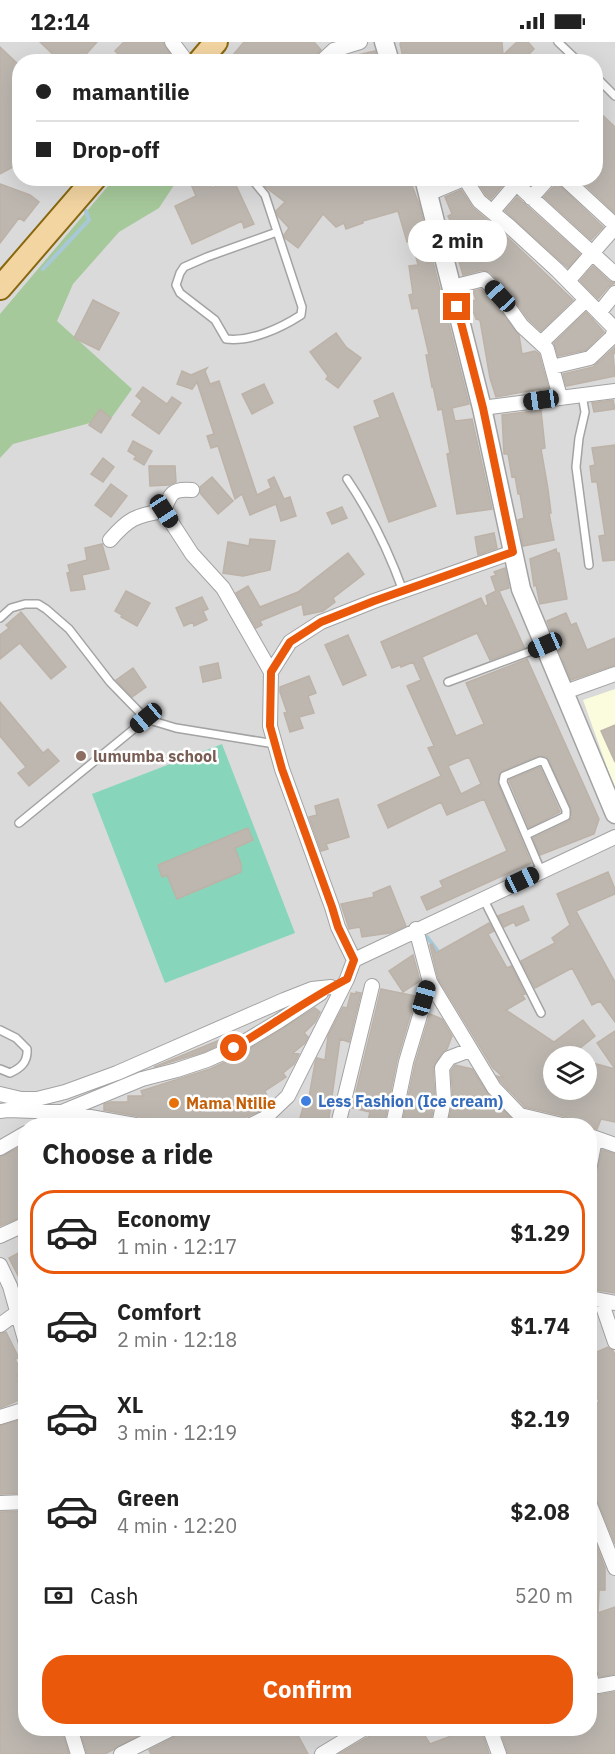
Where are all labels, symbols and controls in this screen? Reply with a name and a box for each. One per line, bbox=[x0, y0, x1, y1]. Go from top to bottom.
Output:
text: 12:14 bbox=[30, 7, 90, 36]
text: mamantilie bbox=[72, 77, 190, 106]
text: Drop-off bbox=[72, 135, 159, 164]
callout: 2 min bbox=[408, 220, 506, 262]
text: 2 min bbox=[431, 227, 484, 254]
car bbox=[481, 277, 519, 315]
route end bbox=[443, 293, 470, 320]
car bbox=[522, 389, 560, 411]
car bbox=[147, 491, 181, 531]
car bbox=[525, 629, 565, 661]
car bbox=[126, 700, 166, 736]
place label: lumumba school bbox=[93, 746, 217, 766]
marker: lumumba school bbox=[74, 749, 88, 763]
car bbox=[502, 864, 542, 896]
car bbox=[410, 978, 438, 1018]
route start bbox=[220, 1034, 247, 1061]
map controls bbox=[543, 1046, 597, 1100]
button: layers bbox=[543, 1046, 597, 1100]
place label: Less Fashion (Ice cream) bbox=[318, 1091, 503, 1111]
place label: Mama Ntilie bbox=[186, 1093, 276, 1113]
marker: Less Fashion (Ice cream) bbox=[299, 1094, 313, 1108]
marker: Mama Ntilie bbox=[167, 1096, 181, 1110]
text: Choose a ride bbox=[42, 1136, 213, 1171]
text: Economy bbox=[117, 1204, 211, 1233]
icon: car bbox=[45, 1205, 99, 1259]
text: $1.29 bbox=[510, 1218, 570, 1247]
text: 1 min · 12:17 bbox=[117, 1233, 237, 1260]
text: Comfort bbox=[117, 1297, 201, 1326]
icon: car bbox=[45, 1298, 99, 1352]
text: $1.74 bbox=[510, 1311, 570, 1340]
text: 2 min · 12:18 bbox=[117, 1326, 237, 1353]
text: XL bbox=[117, 1390, 143, 1419]
icon: car bbox=[45, 1391, 99, 1445]
text: $2.19 bbox=[510, 1404, 570, 1433]
text: 3 min · 12:19 bbox=[117, 1419, 237, 1446]
text: Green bbox=[117, 1483, 179, 1512]
icon: car bbox=[45, 1484, 99, 1538]
text: $2.08 bbox=[510, 1497, 570, 1526]
text: 4 min · 12:20 bbox=[117, 1512, 237, 1539]
icon: cash bbox=[42, 1579, 75, 1612]
text: Cash bbox=[90, 1581, 139, 1610]
text: 520 m bbox=[515, 1582, 573, 1609]
button: Confirm bbox=[42, 1655, 573, 1724]

